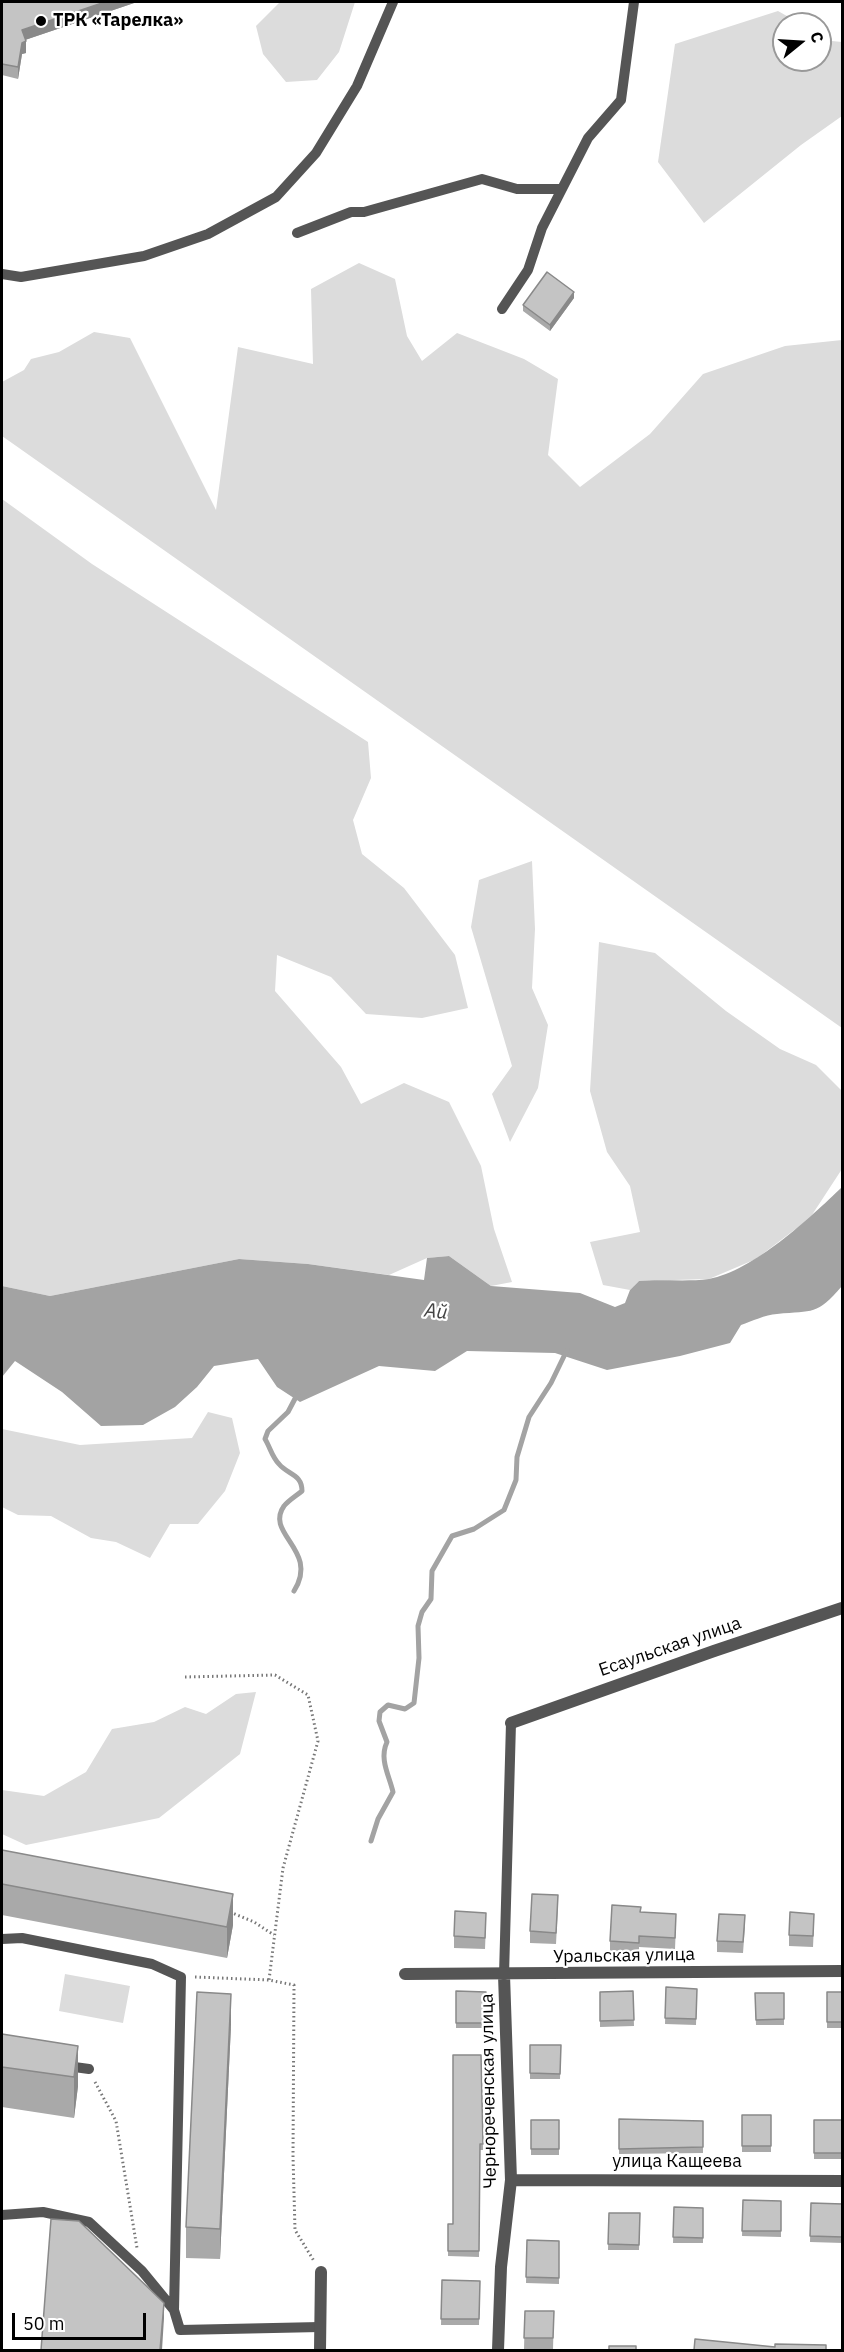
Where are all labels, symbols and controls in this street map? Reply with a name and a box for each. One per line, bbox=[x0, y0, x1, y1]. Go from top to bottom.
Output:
place label: ТРК «Тарелка» bbox=[53, 10, 183, 32]
north arrow bbox=[772, 12, 832, 72]
marker: ТРК «Тарелка» bbox=[34, 14, 48, 28]
text: С bbox=[806, 29, 828, 45]
water label: Ай bbox=[423, 1299, 449, 1325]
street label: Есаульская улица bbox=[596, 1612, 744, 1682]
street label: Уральская улица bbox=[553, 1944, 695, 1968]
street label: Чернореченская улица bbox=[476, 1993, 502, 2189]
street label: улица Кащеева bbox=[612, 2151, 742, 2173]
scale bar bbox=[15, 2301, 148, 2339]
text: 50 m bbox=[23, 2312, 65, 2335]

